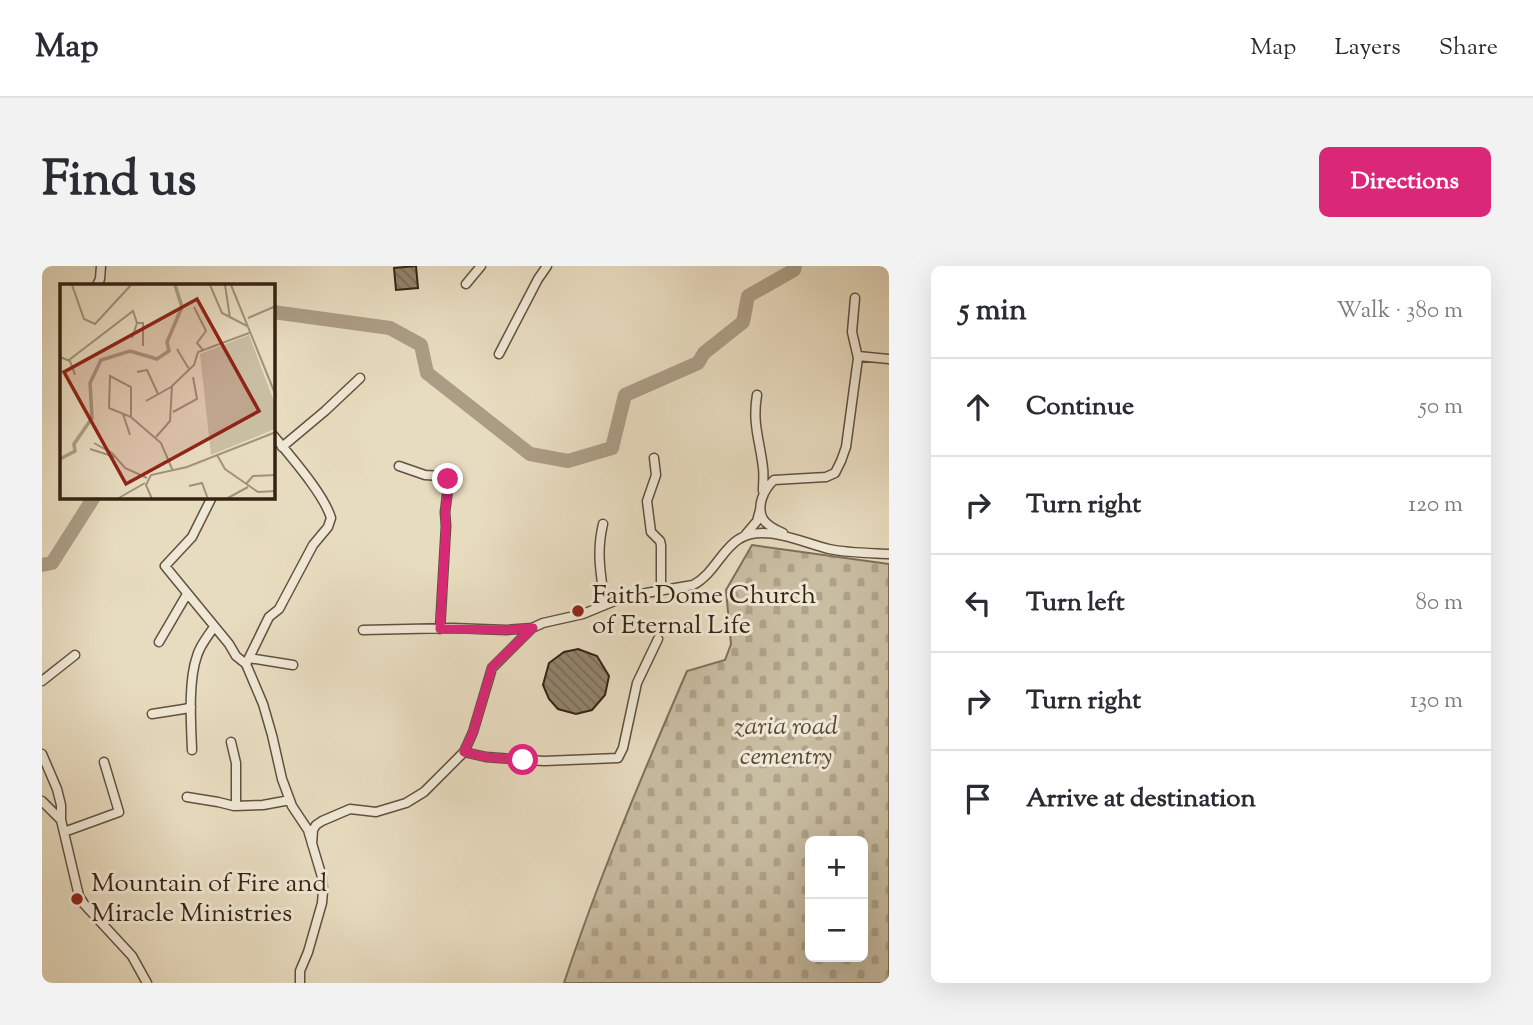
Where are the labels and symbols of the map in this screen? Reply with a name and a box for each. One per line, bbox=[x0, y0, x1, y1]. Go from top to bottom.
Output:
inset map bbox=[60, 284, 275, 499]
route end bbox=[432, 463, 463, 494]
place label: Faith Dome Church of Eternal Life bbox=[592, 578, 816, 645]
marker: Faith Dome Church of Eternal Life bbox=[570, 603, 586, 619]
park label: zaria road cementry bbox=[734, 709, 838, 776]
route start bbox=[507, 744, 538, 775]
place label: Mountain of Fire and Miracle Ministries bbox=[91, 866, 327, 933]
marker: Mountain of Fire and Miracle Ministries bbox=[69, 891, 85, 907]

